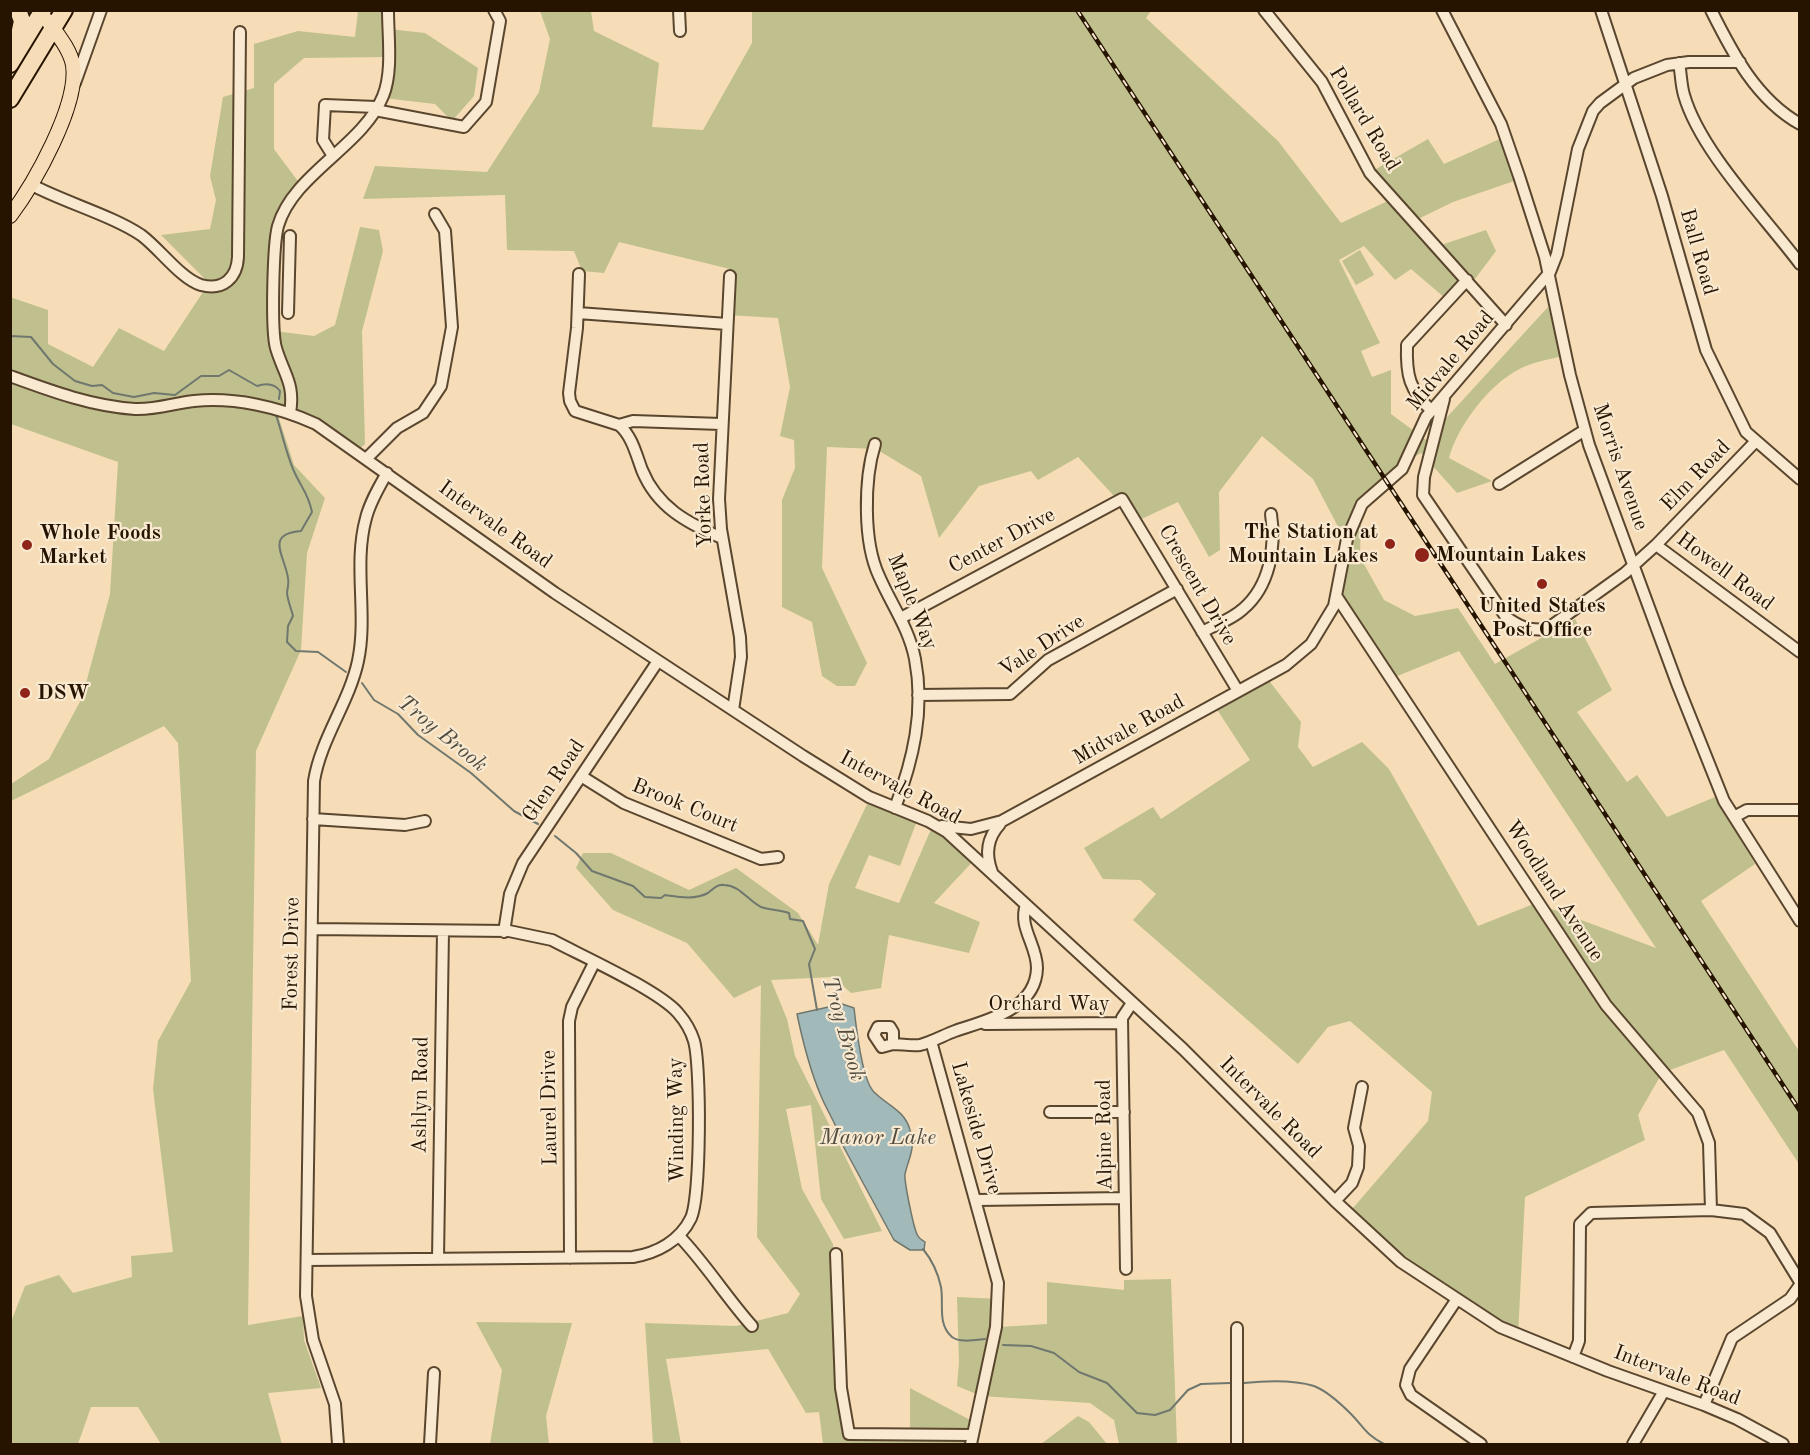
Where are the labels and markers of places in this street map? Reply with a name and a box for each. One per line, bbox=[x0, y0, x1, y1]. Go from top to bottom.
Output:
place label: The Station at Mountain Lakes bbox=[1228, 519, 1378, 569]
place label: Whole Foods Market bbox=[39, 520, 161, 570]
marker: The Station at Mountain Lakes bbox=[1383, 537, 1397, 551]
marker: Whole Foods Market bbox=[20, 538, 34, 552]
place label: Mountain Lakes bbox=[1436, 542, 1586, 568]
marker: Mountain Lakes bbox=[1413, 546, 1431, 564]
marker: United States Post Office bbox=[1535, 577, 1549, 591]
place label: United States Post Office bbox=[1478, 593, 1606, 643]
place label: DSW bbox=[37, 680, 89, 706]
marker: DSW bbox=[18, 686, 32, 700]

